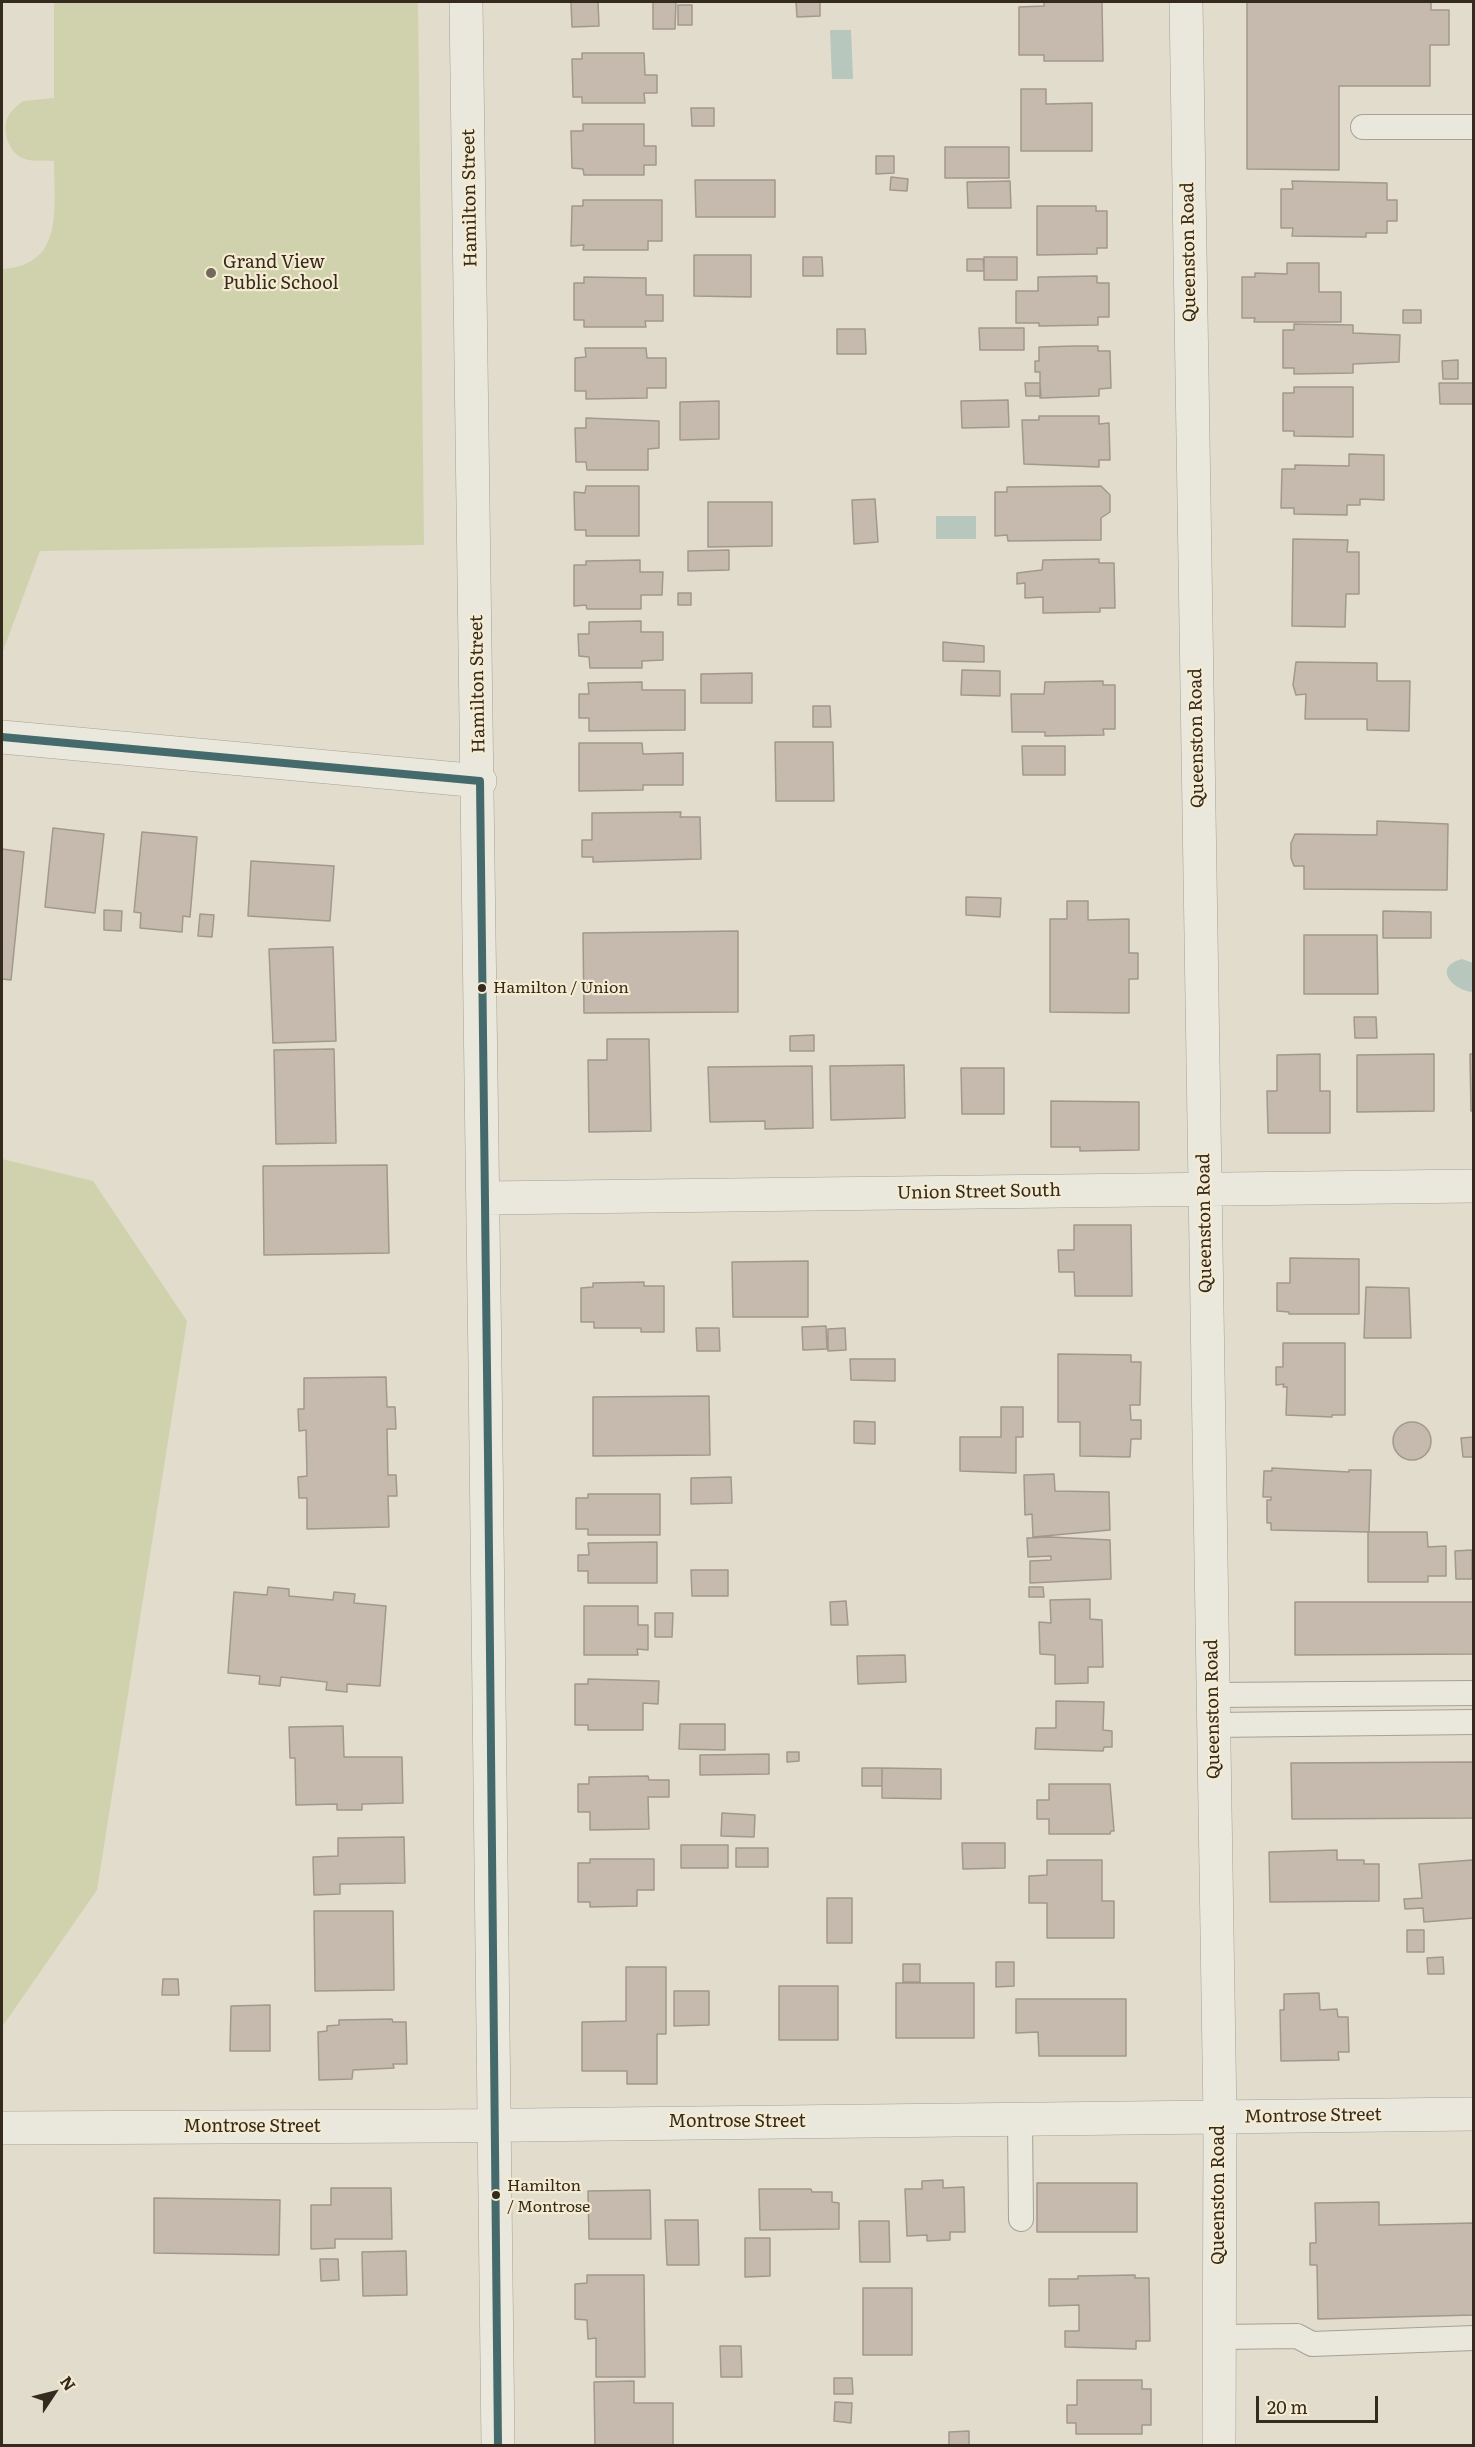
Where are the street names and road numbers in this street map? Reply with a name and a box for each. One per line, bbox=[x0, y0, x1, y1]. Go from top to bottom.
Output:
street label: Hamilton Street bbox=[458, 129, 482, 267]
street label: Queenston Road bbox=[1177, 182, 1201, 322]
street label: Hamilton Street bbox=[466, 615, 490, 753]
street label: Queenston Road bbox=[1185, 668, 1209, 808]
street label: Queenston Road bbox=[1193, 1153, 1217, 1293]
street label: Union Street South bbox=[897, 1180, 1061, 1204]
street label: Queenston Road bbox=[1201, 1639, 1225, 1779]
street label: Montrose Street bbox=[1244, 2104, 1382, 2128]
street label: Montrose Street bbox=[668, 2111, 806, 2133]
street label: Montrose Street bbox=[183, 2116, 321, 2138]
street label: Queenston Road bbox=[1208, 2125, 1230, 2265]

